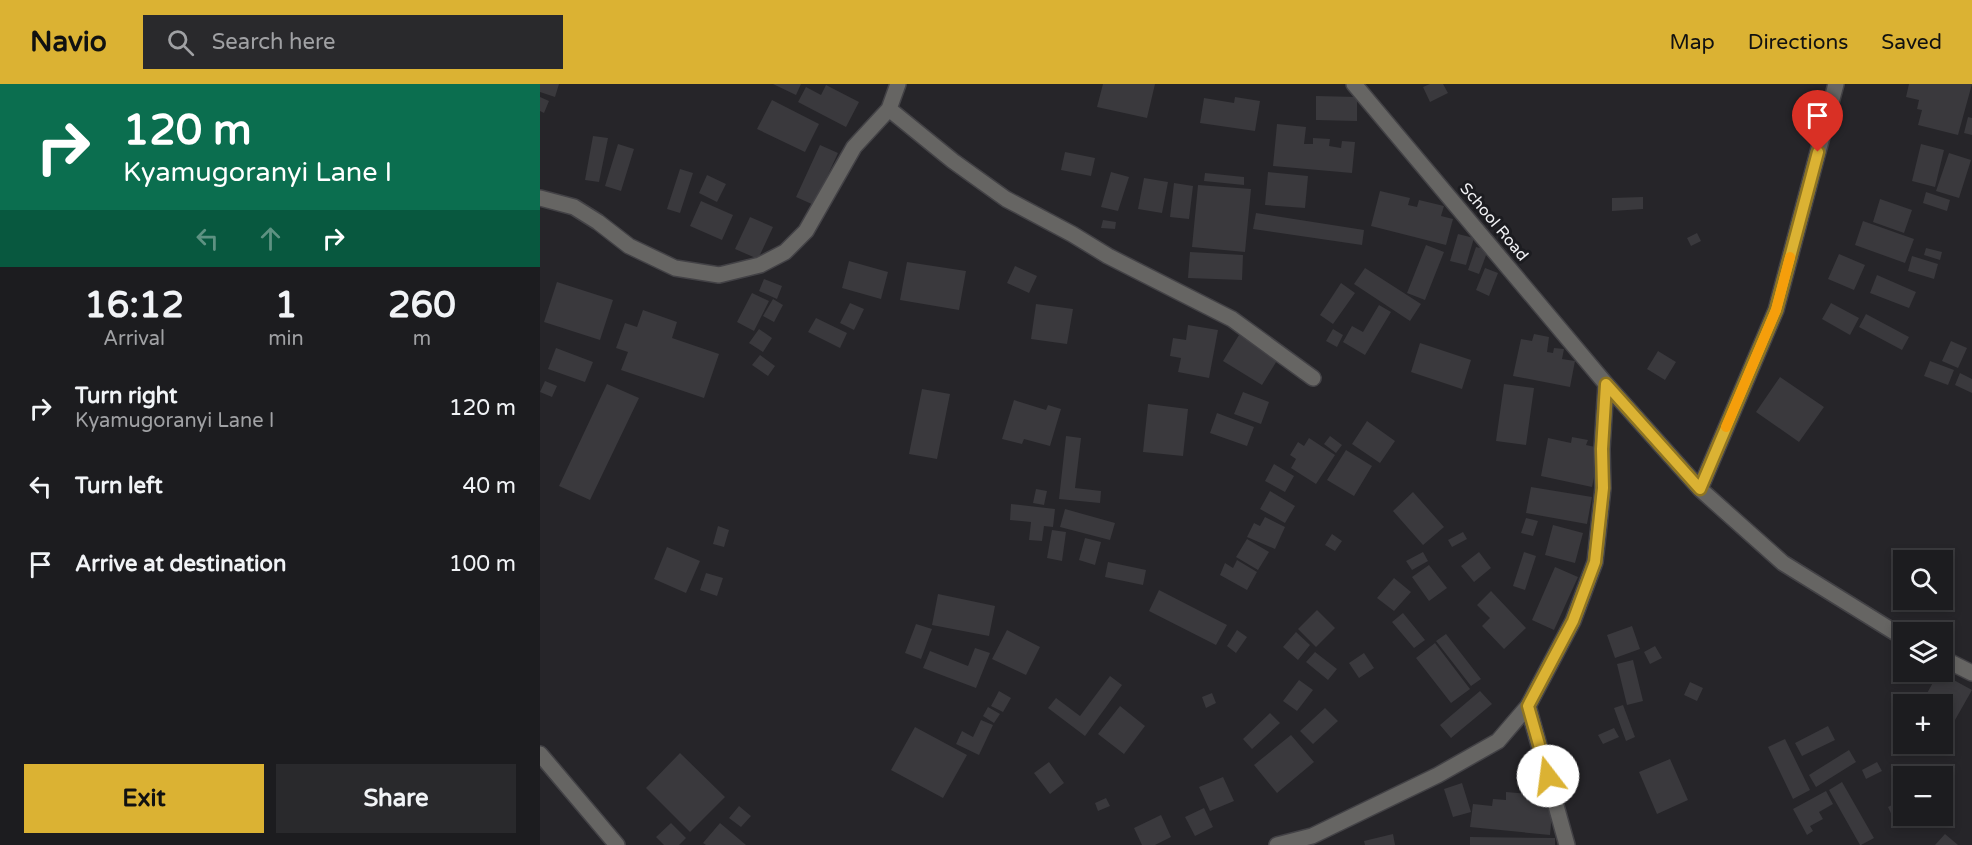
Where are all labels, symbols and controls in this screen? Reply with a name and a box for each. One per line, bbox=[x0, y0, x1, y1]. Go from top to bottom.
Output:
search box bbox=[143, 15, 563, 69]
text: Navio bbox=[30, 25, 107, 59]
icon: search bbox=[164, 26, 197, 59]
text: Search here bbox=[212, 29, 336, 55]
text: Map bbox=[1669, 30, 1715, 55]
text: Directions bbox=[1748, 30, 1848, 55]
text: Saved bbox=[1881, 30, 1942, 55]
pin bbox=[1792, 90, 1843, 152]
icon: arrive bbox=[1801, 99, 1834, 132]
text: 120 m bbox=[123, 105, 252, 156]
icon: right bbox=[24, 108, 102, 186]
text: Kyamugoranyi Lane I bbox=[123, 156, 392, 189]
street label: School Road bbox=[1456, 179, 1532, 265]
icon: left bbox=[191, 222, 224, 255]
icon: ahead bbox=[254, 222, 287, 255]
icon: right bbox=[317, 222, 350, 255]
text: 16:12 bbox=[84, 284, 184, 327]
text: 1 bbox=[275, 284, 297, 327]
text: 260 bbox=[388, 284, 456, 327]
text: Arrival bbox=[103, 327, 165, 351]
text: min bbox=[268, 327, 304, 351]
text: m bbox=[413, 327, 431, 351]
text: Turn right bbox=[75, 383, 177, 409]
icon: right bbox=[24, 392, 57, 425]
text: 120 m bbox=[449, 395, 516, 421]
text: Kyamugoranyi Lane I bbox=[75, 409, 274, 433]
icon: left bbox=[24, 470, 57, 503]
text: Turn left bbox=[75, 473, 163, 499]
text: 40 m bbox=[462, 473, 516, 499]
icon: arrive bbox=[24, 548, 57, 581]
map controls bbox=[1893, 550, 1953, 826]
button: search bbox=[1893, 550, 1953, 610]
text: Arrive at destination bbox=[75, 551, 286, 577]
text: 100 m bbox=[449, 551, 516, 577]
button: layers bbox=[1893, 622, 1953, 682]
button: + bbox=[1893, 694, 1953, 754]
position arrow bbox=[1516, 744, 1580, 808]
button: Exit bbox=[24, 764, 264, 833]
button: Share bbox=[276, 764, 516, 833]
button: − bbox=[1893, 766, 1953, 826]

